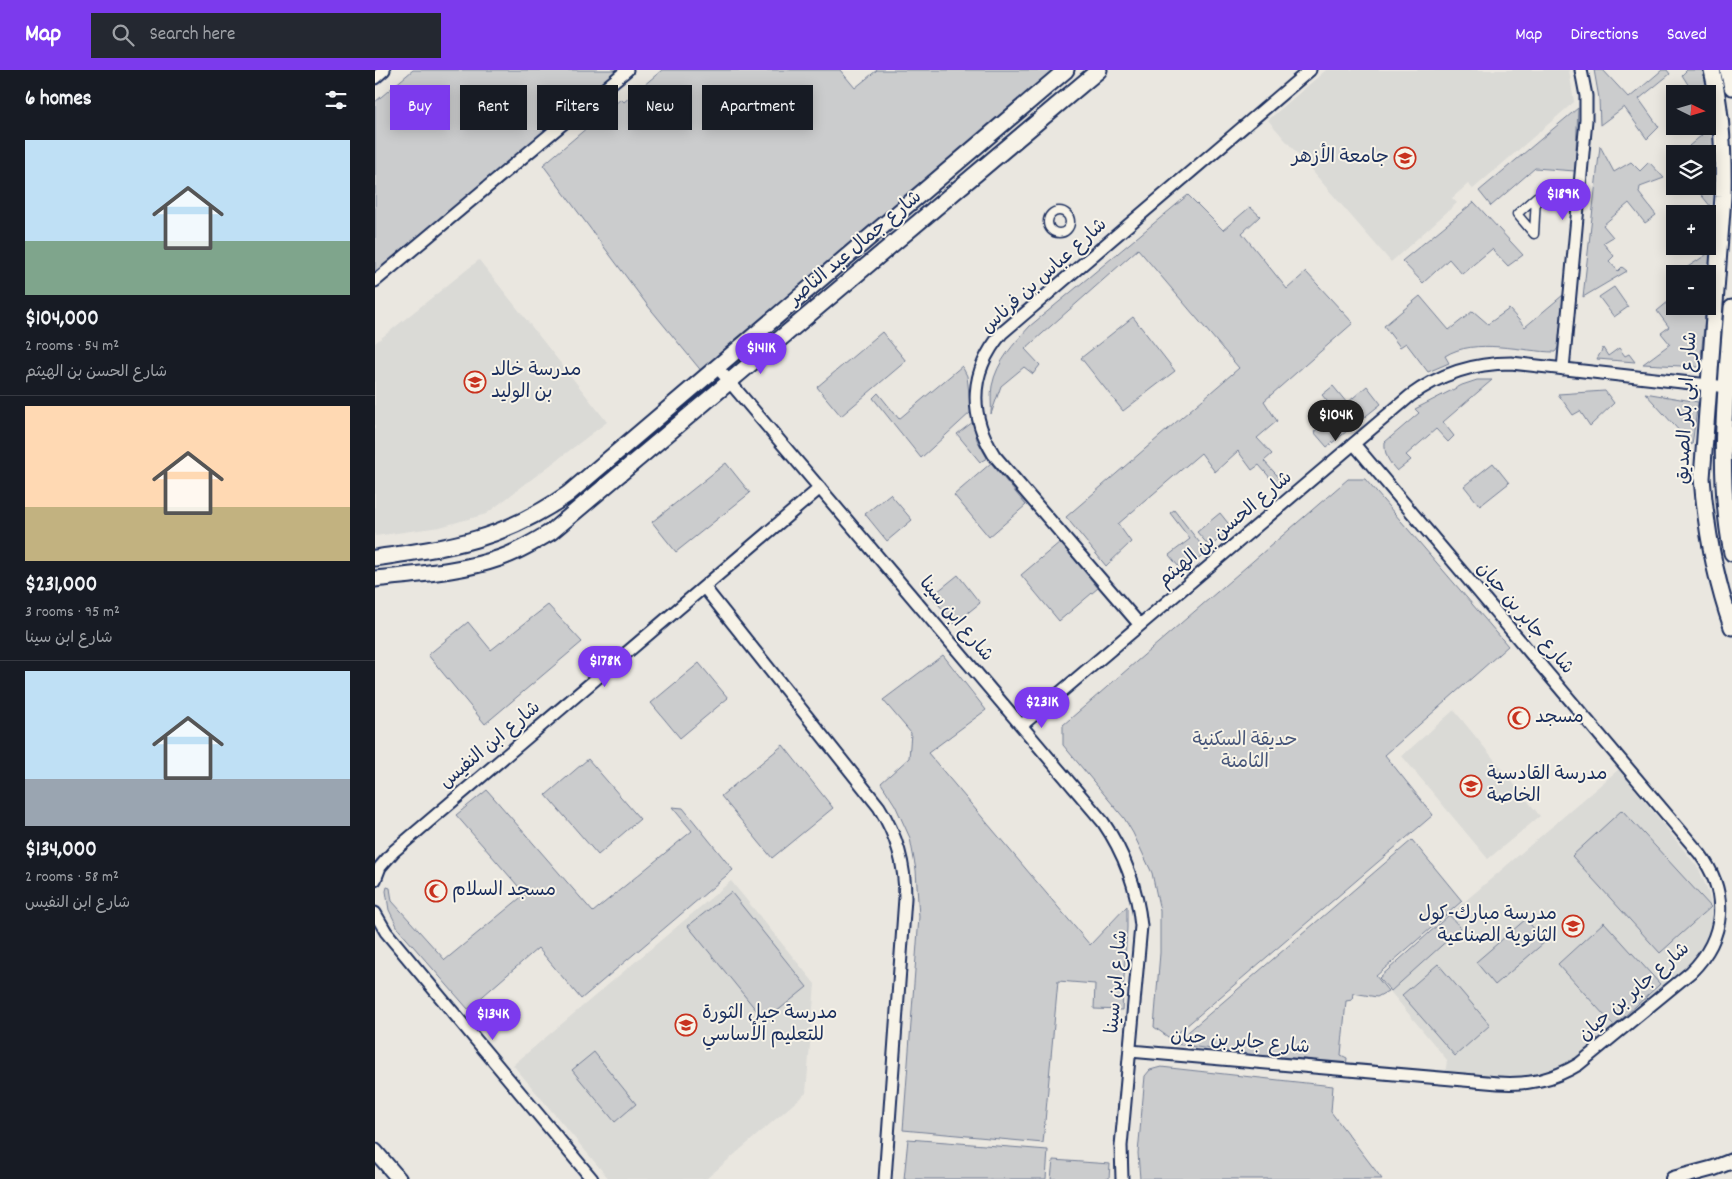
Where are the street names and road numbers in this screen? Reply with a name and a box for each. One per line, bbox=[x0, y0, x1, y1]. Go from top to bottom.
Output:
street label: شارع جمال عبد الناصر bbox=[782, 185, 929, 314]
street label: شارع عباس بن فرناس bbox=[976, 213, 1114, 341]
street label: شارع ابى بكر الصديق bbox=[1671, 331, 1705, 485]
street label: شارع الحسن بن الهيثم bbox=[1153, 465, 1299, 595]
street label: شارع جابر بن حيان bbox=[1469, 557, 1579, 681]
street label: شارع ابن سينا bbox=[911, 572, 999, 668]
street label: شارع ابن النفيس bbox=[435, 696, 547, 796]
street label: شارع ابن سينا bbox=[1100, 929, 1136, 1035]
street label: شارع جابر بن حيان bbox=[1573, 937, 1697, 1049]
street label: شارع جابر بن حيان bbox=[1169, 1023, 1311, 1063]

